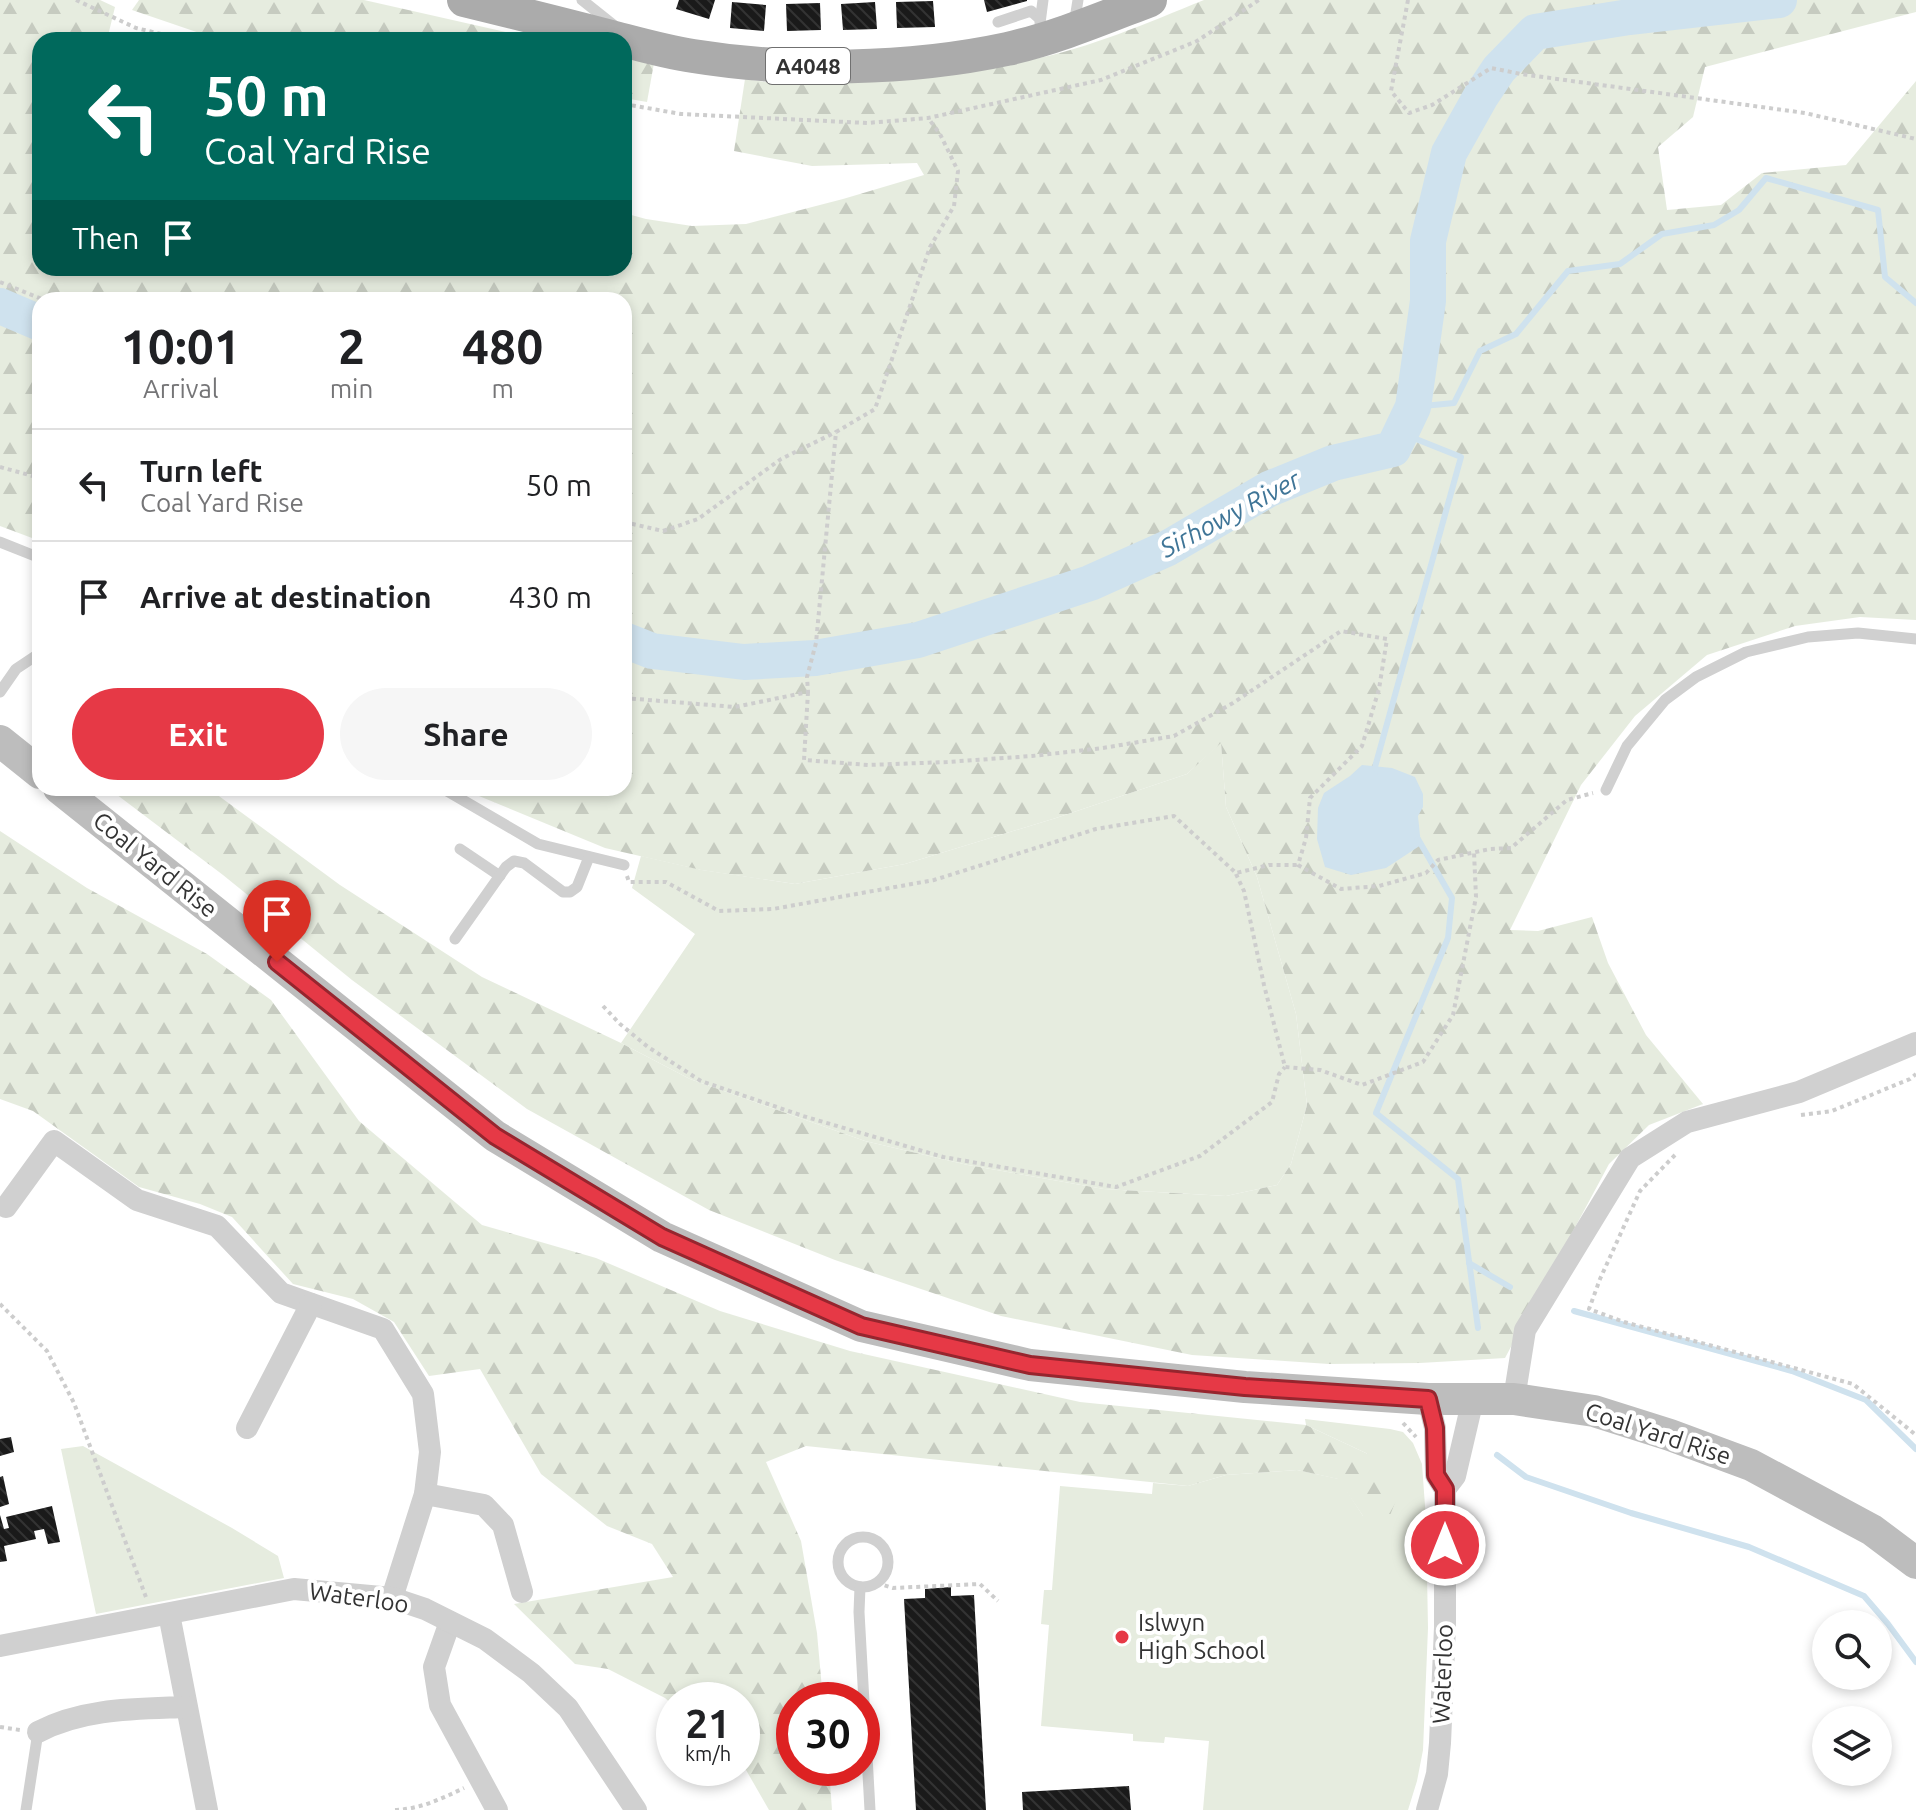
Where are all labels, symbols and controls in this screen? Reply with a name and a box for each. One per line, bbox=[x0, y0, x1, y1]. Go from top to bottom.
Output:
road number: A4048 bbox=[766, 48, 850, 84]
icon: left bbox=[72, 64, 176, 168]
text: 50 m bbox=[204, 64, 329, 127]
text: Coal Yard Rise bbox=[204, 130, 431, 171]
icon: arrive bbox=[156, 216, 200, 260]
text: Then bbox=[72, 221, 140, 255]
text: 10:01 bbox=[121, 319, 241, 373]
text: 2 bbox=[338, 319, 365, 373]
text: 480 bbox=[462, 319, 543, 373]
text: Arrival bbox=[143, 374, 219, 403]
text: min bbox=[330, 374, 373, 403]
text: m bbox=[491, 374, 514, 403]
text: Turn left bbox=[140, 454, 262, 488]
icon: left bbox=[72, 463, 116, 507]
water label: Sirhowy River bbox=[1154, 464, 1306, 563]
text: 50 m bbox=[525, 468, 592, 502]
text: Coal Yard Rise bbox=[140, 488, 304, 517]
icon: arrive bbox=[72, 575, 116, 619]
text: Arrive at destination bbox=[140, 580, 432, 614]
text: 430 m bbox=[508, 580, 592, 614]
button: Exit bbox=[72, 688, 324, 780]
button: Share bbox=[340, 688, 592, 780]
street label: Coal Yard Rise bbox=[88, 807, 223, 923]
pin bbox=[243, 880, 311, 962]
icon: arrive bbox=[255, 892, 299, 936]
street label: Coal Yard Rise bbox=[1582, 1397, 1734, 1470]
position arrow bbox=[1403, 1503, 1487, 1587]
street label: Waterloo bbox=[308, 1577, 411, 1618]
place label: Islwyn High School bbox=[1138, 1609, 1265, 1664]
map controls bbox=[1812, 1610, 1892, 1786]
button: search bbox=[1812, 1610, 1892, 1690]
street label: Waterloo bbox=[1427, 1623, 1458, 1725]
marker: Islwyn High School bbox=[1113, 1628, 1131, 1646]
speed limit sign: 30 bbox=[776, 1682, 880, 1786]
text: 21 bbox=[685, 1701, 731, 1746]
button: layers bbox=[1812, 1706, 1892, 1786]
text: km/h bbox=[685, 1742, 731, 1765]

